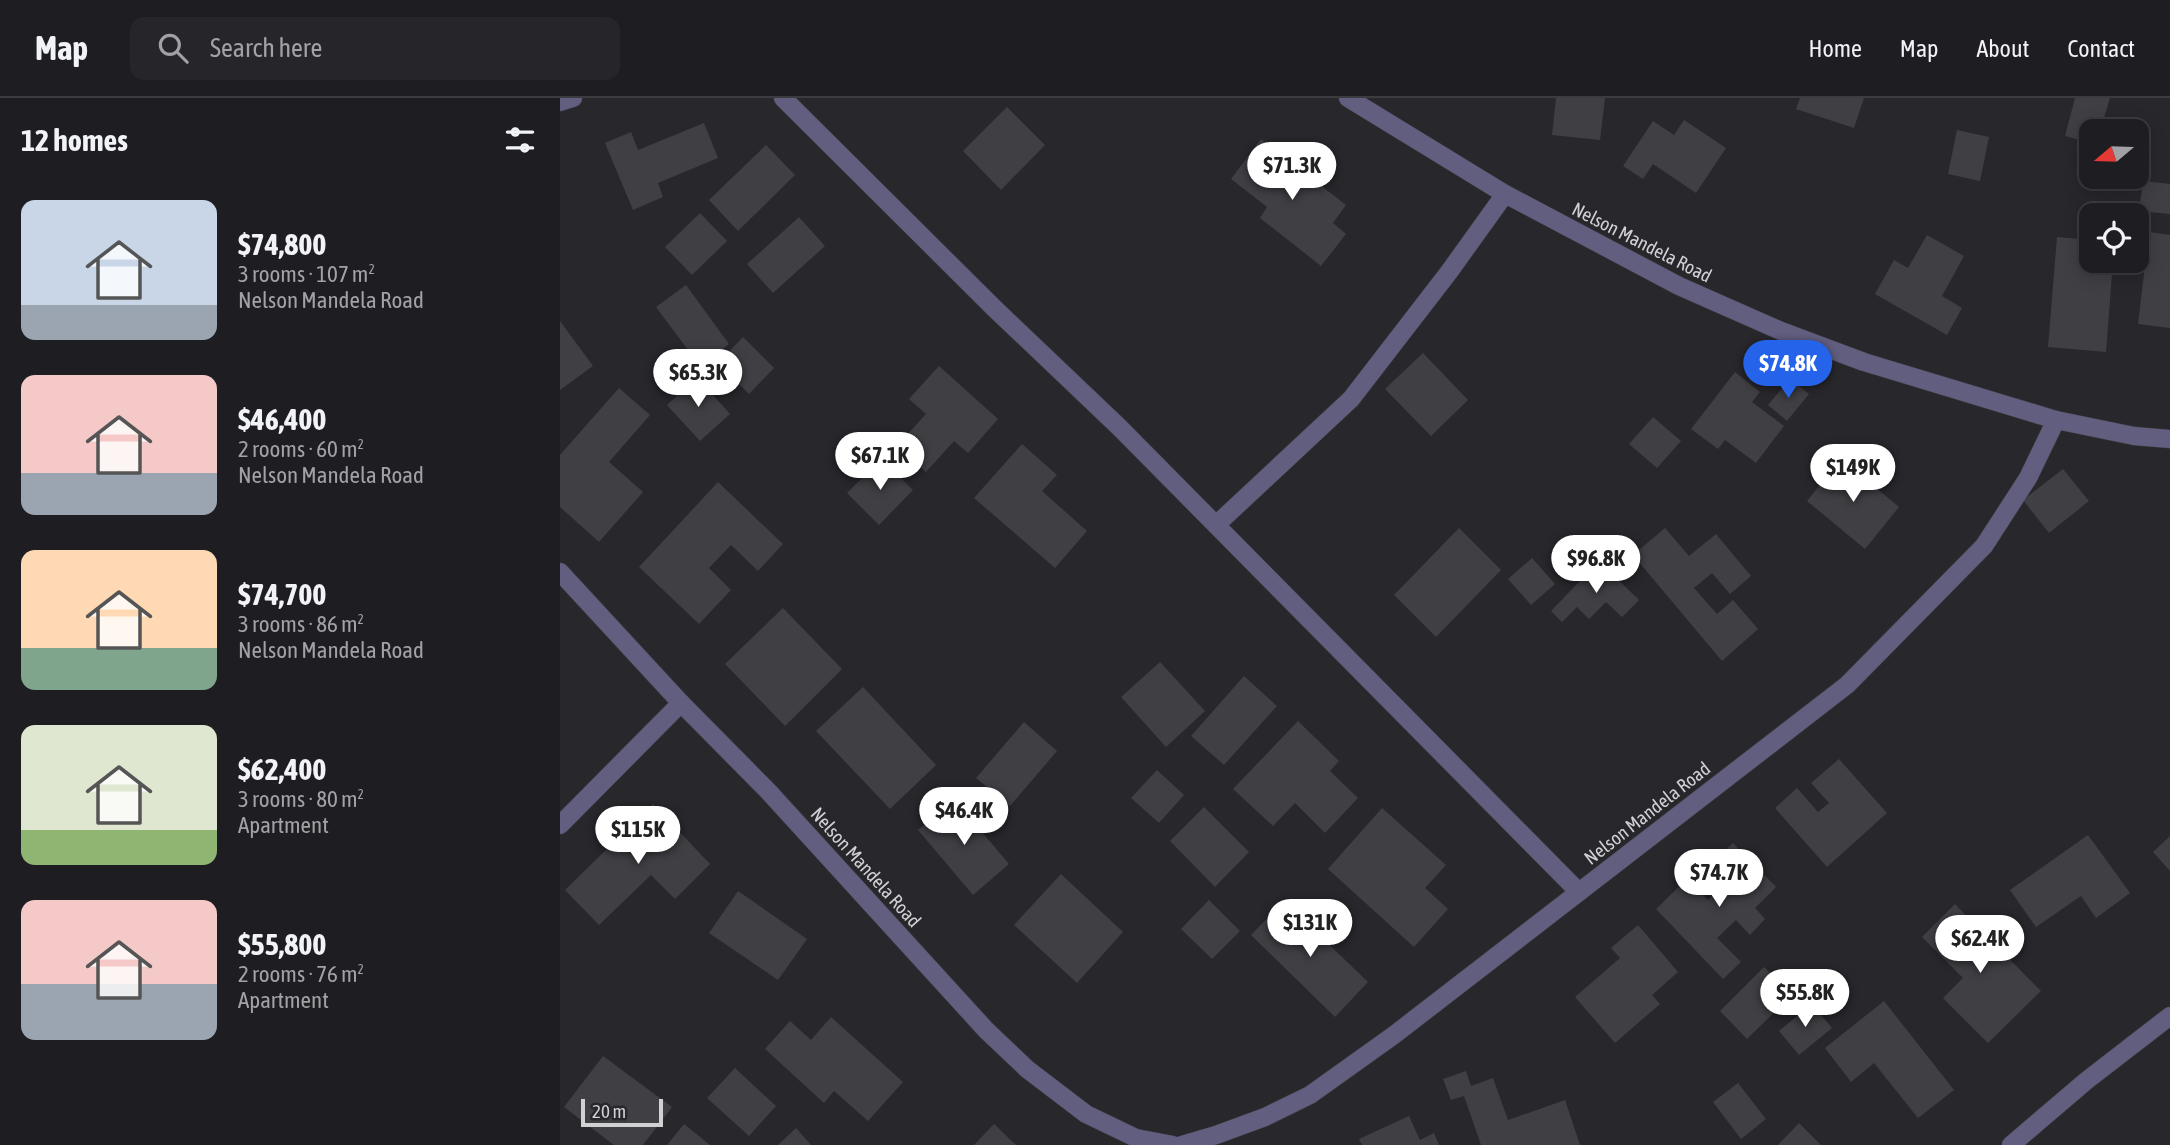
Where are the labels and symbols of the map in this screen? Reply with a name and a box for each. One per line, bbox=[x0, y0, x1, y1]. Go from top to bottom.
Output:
north arrow bbox=[2079, 119, 2149, 189]
pin: $71.3K bbox=[1235, 142, 1349, 202]
street label: Nelson Mandela Road bbox=[1569, 197, 1715, 287]
pin: $74.8K bbox=[1731, 341, 1845, 400]
pin: $65.3K bbox=[641, 350, 755, 409]
pin: $67.1K bbox=[823, 432, 937, 492]
pin: $149K bbox=[1804, 444, 1902, 504]
pin: $96.8K bbox=[1539, 536, 1653, 595]
street label: Nelson Mandela Road bbox=[1580, 757, 1714, 869]
pin: $46.4K bbox=[907, 788, 1021, 847]
street label: Nelson Mandela Road bbox=[806, 803, 926, 931]
pin: $115K bbox=[589, 806, 687, 866]
pin: $74.7K bbox=[1662, 850, 1776, 909]
pin: $131K bbox=[1261, 900, 1359, 959]
pin: $62.4K bbox=[1923, 916, 2037, 975]
pin: $55.8K bbox=[1748, 970, 1862, 1029]
scale bar bbox=[581, 1096, 663, 1128]

